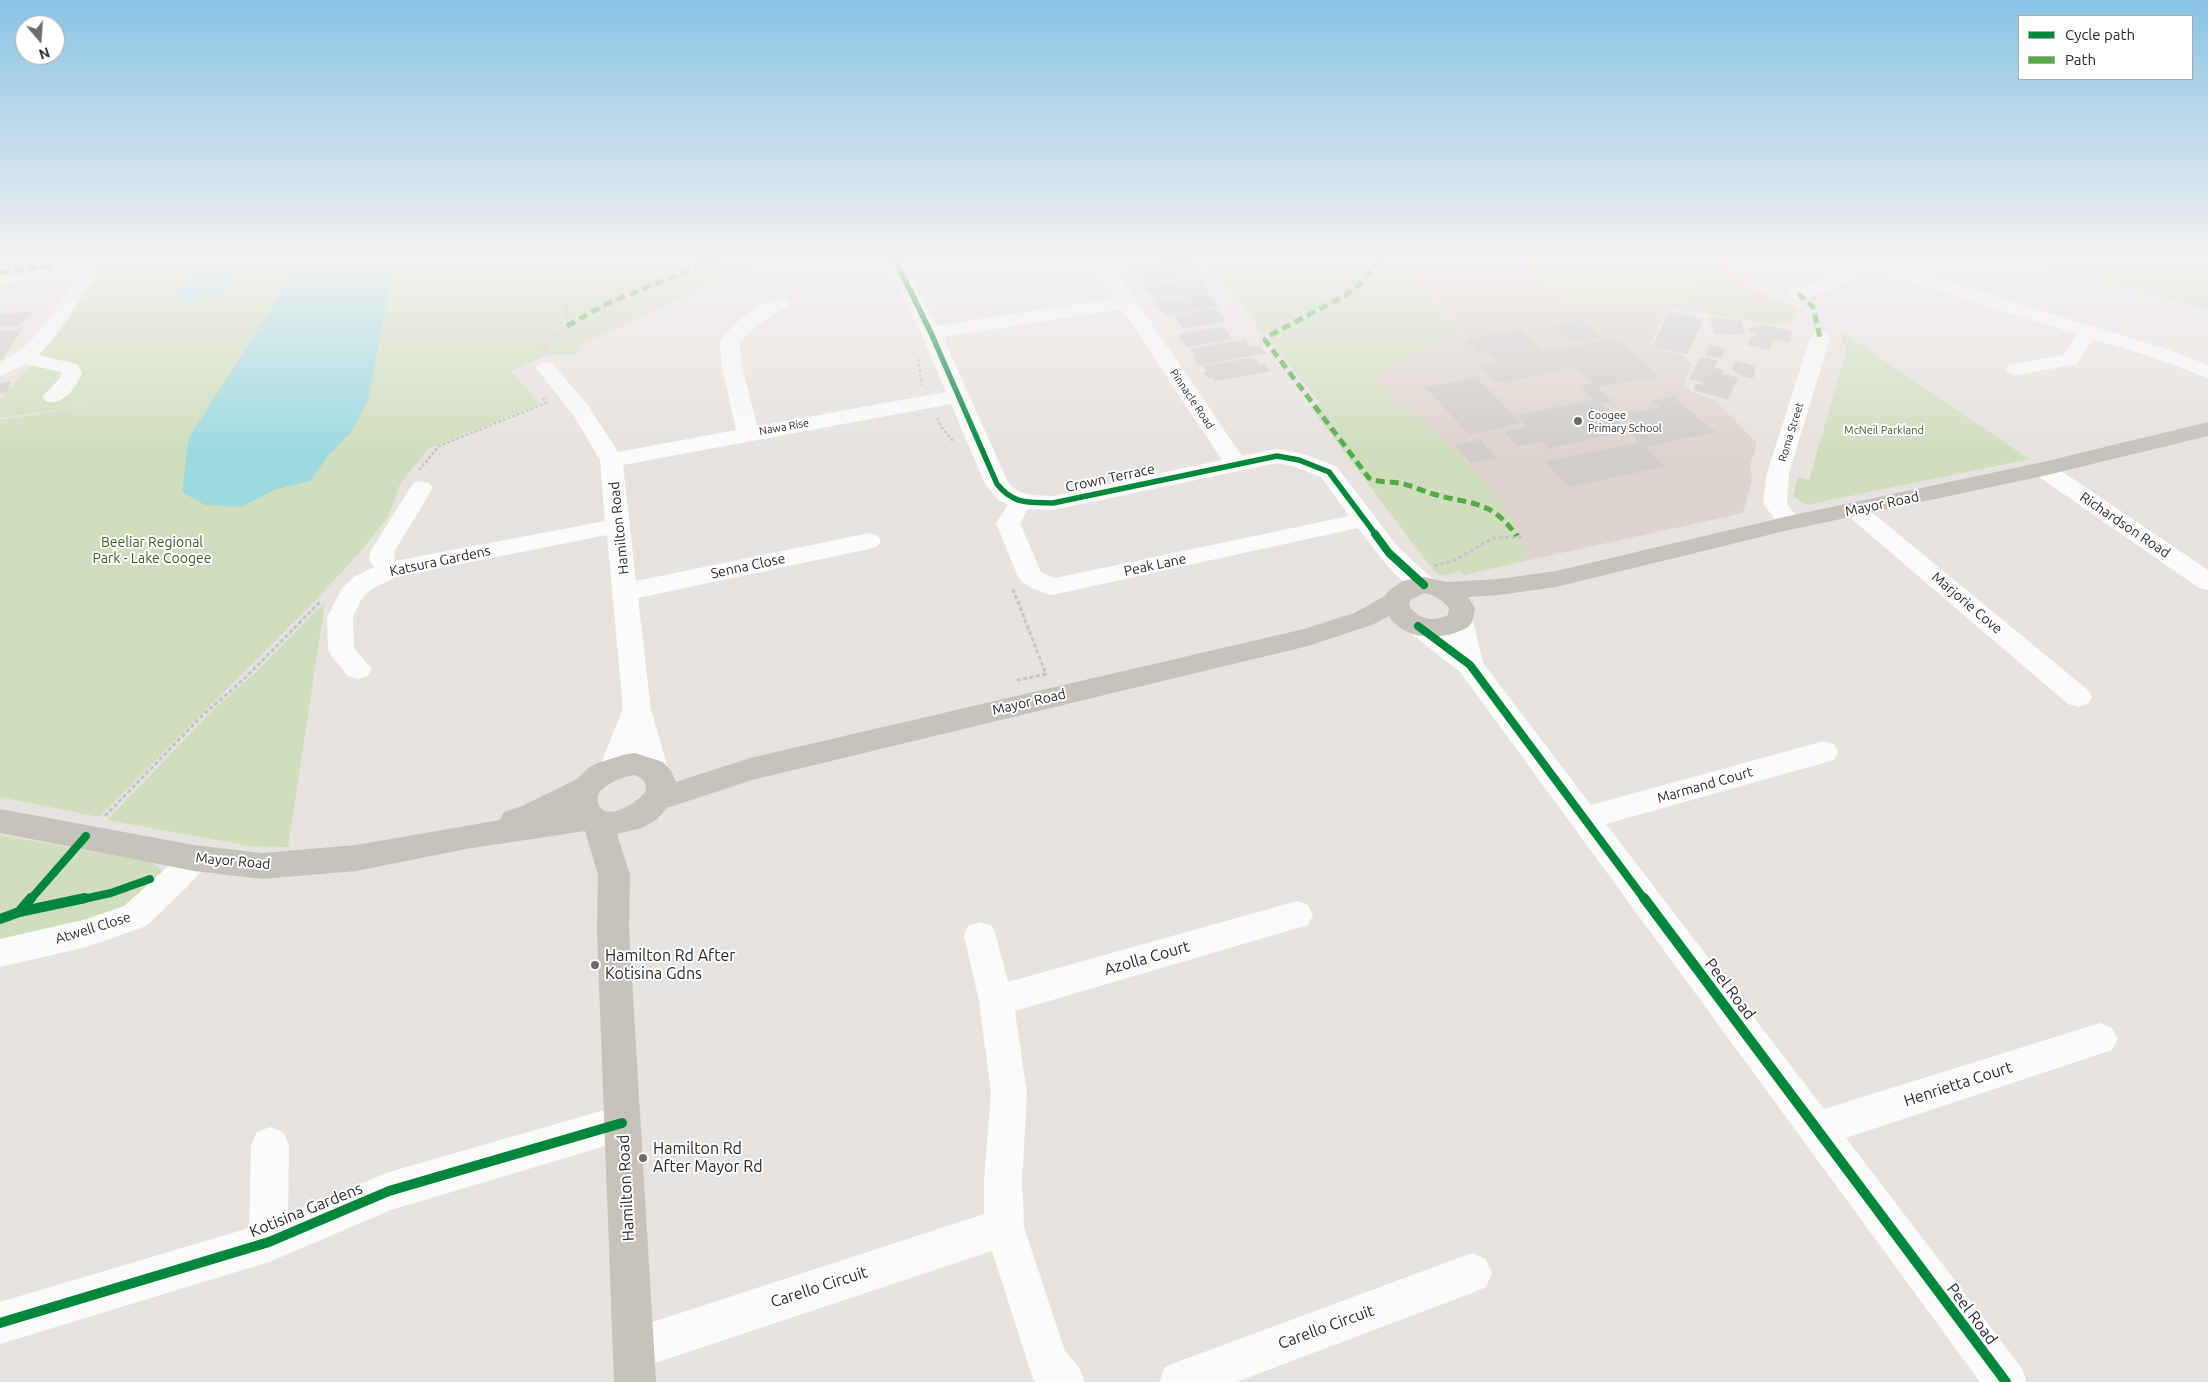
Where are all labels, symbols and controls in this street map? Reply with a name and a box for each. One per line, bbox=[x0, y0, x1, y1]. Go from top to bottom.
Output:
north arrow bbox=[15, 15, 65, 65]
legend bbox=[2018, 15, 2193, 80]
text: Cycle path bbox=[2065, 26, 2135, 43]
text: N bbox=[37, 44, 52, 63]
text: Path bbox=[2065, 51, 2096, 68]
street label: Pinnacle Road bbox=[1167, 367, 1217, 431]
street label: Roma Street bbox=[1776, 401, 1806, 463]
place label: Coogee Primary School bbox=[1588, 408, 1662, 434]
marker: Coogee Primary School bbox=[1572, 415, 1584, 427]
street label: Nawa Rise bbox=[758, 416, 810, 438]
park label: McNeil Parkland bbox=[1844, 423, 1924, 437]
street label: Crown Terrace bbox=[1064, 460, 1156, 496]
street label: Hamilton Road bbox=[606, 481, 632, 575]
street label: Mayor Road bbox=[1844, 488, 1920, 520]
street label: Richardson Road bbox=[2077, 489, 2173, 561]
park label: Beeliar Regional Park - Lake Coogee bbox=[93, 534, 211, 566]
street label: Katsura Gardens bbox=[388, 542, 492, 580]
street label: Senna Close bbox=[709, 550, 787, 582]
street label: Peak Lane bbox=[1122, 550, 1188, 580]
street label: Marjorie Cove bbox=[1928, 569, 2006, 637]
street label: Mayor Road bbox=[991, 685, 1067, 719]
street label: Marmand Court bbox=[1655, 763, 1755, 807]
street label: Mayor Road bbox=[195, 849, 271, 873]
street label: Atwell Close bbox=[53, 909, 133, 947]
street label: Azolla Court bbox=[1102, 937, 1192, 979]
place label: Hamilton Rd After Kotisina Gdns bbox=[605, 946, 735, 984]
street label: Peel Road bbox=[1701, 955, 1759, 1023]
marker: Hamilton Rd After Kotisina Gdns bbox=[589, 959, 601, 971]
street label: Henrietta Court bbox=[1901, 1057, 2015, 1111]
street label: Hamilton Road bbox=[614, 1134, 638, 1242]
place label: Hamilton Rd After Mayor Rd bbox=[653, 1139, 762, 1177]
marker: Hamilton Rd After Mayor Rd bbox=[637, 1152, 649, 1164]
street label: Kotisina Gardens bbox=[247, 1179, 365, 1241]
street label: Carello Circuit bbox=[768, 1262, 870, 1312]
street label: Peel Road bbox=[1943, 1280, 2001, 1348]
street label: Carello Circuit bbox=[1275, 1301, 1377, 1353]

